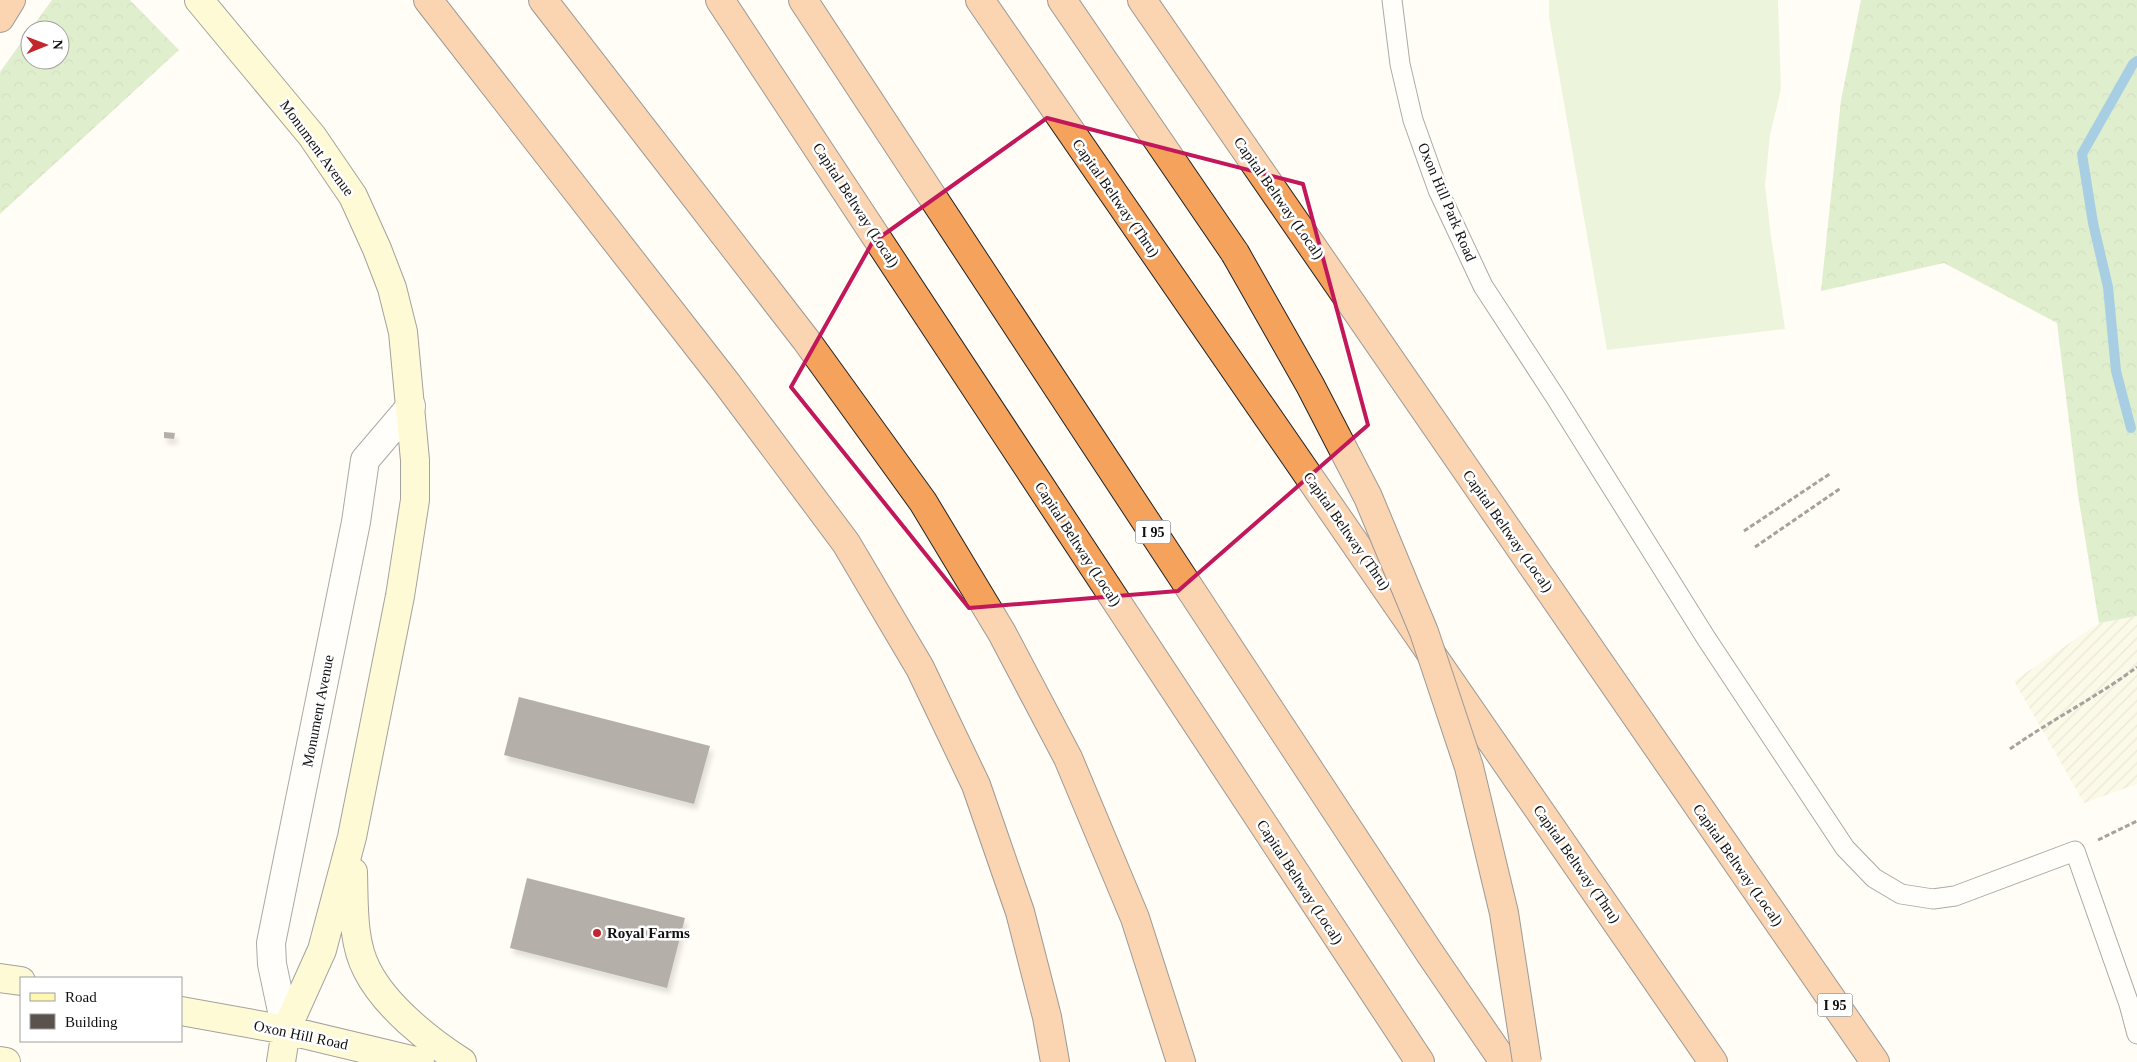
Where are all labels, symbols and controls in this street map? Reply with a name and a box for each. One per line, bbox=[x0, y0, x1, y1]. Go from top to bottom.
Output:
north arrow bbox=[20, 20, 70, 70]
text: N bbox=[50, 40, 65, 50]
street label: Monument Avenue bbox=[277, 97, 357, 199]
street label: Capital Beltway (Local) bbox=[1230, 134, 1327, 263]
street label: Capital Beltway (Thru) bbox=[1068, 136, 1163, 260]
street label: Capital Beltway (Local) bbox=[809, 140, 902, 271]
street label: Oxon Hill Park Road bbox=[1415, 140, 1479, 264]
street label: Capital Beltway (Local) bbox=[1459, 467, 1556, 596]
street label: Capital Beltway (Thru) bbox=[1299, 469, 1394, 593]
street label: Capital Beltway (Local) bbox=[1031, 479, 1124, 610]
road number: I 95 bbox=[1136, 520, 1170, 544]
street label: Monument Avenue bbox=[299, 653, 337, 769]
street label: Capital Beltway (Local) bbox=[1689, 801, 1786, 930]
street label: Capital Beltway (Thru) bbox=[1529, 802, 1624, 926]
street label: Capital Beltway (Local) bbox=[1253, 817, 1346, 948]
place label: Royal Farms bbox=[607, 925, 690, 941]
marker: Royal Farms bbox=[591, 927, 603, 939]
legend bbox=[20, 977, 182, 1042]
text: Road bbox=[65, 989, 97, 1005]
road number: I 95 bbox=[1818, 994, 1852, 1016]
text: Building bbox=[65, 1014, 118, 1030]
street label: Oxon Hill Road bbox=[252, 1017, 350, 1053]

